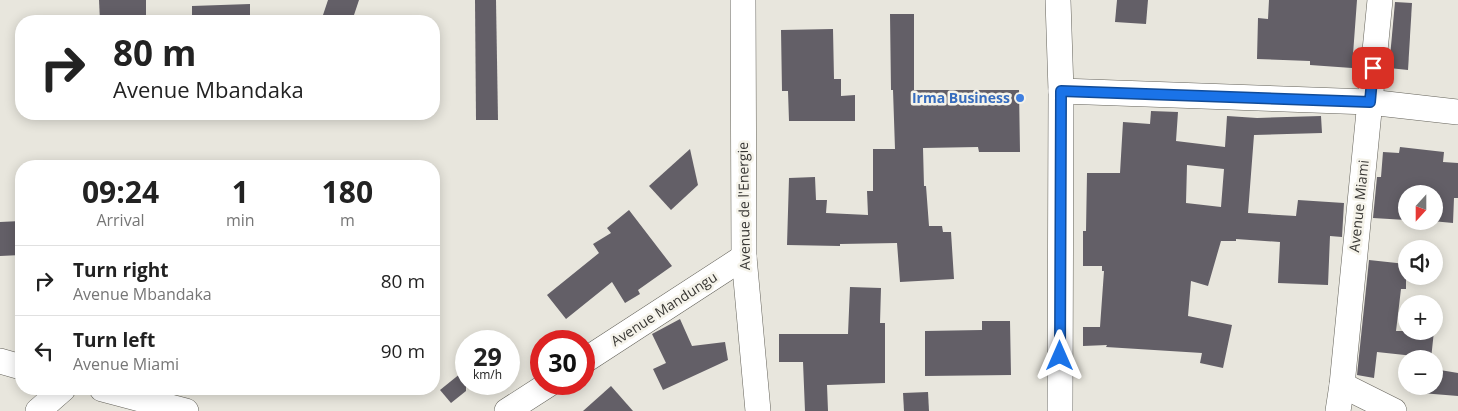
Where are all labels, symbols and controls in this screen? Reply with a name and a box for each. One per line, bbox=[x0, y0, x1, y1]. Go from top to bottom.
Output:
text: 80 m bbox=[113, 29, 196, 76]
icon: right bbox=[30, 35, 95, 100]
pin bbox=[1352, 47, 1394, 89]
icon: arrive bbox=[1359, 54, 1387, 82]
text: Avenue Mbandaka bbox=[113, 74, 304, 104]
place label: Irma Business bbox=[912, 88, 1010, 107]
marker: Irma Business bbox=[1014, 92, 1026, 104]
street label: Avenue de l'Energie bbox=[733, 142, 754, 270]
street label: Avenue Miami bbox=[1344, 159, 1373, 253]
text: 09:24 bbox=[82, 171, 159, 212]
text: 1 bbox=[232, 171, 249, 212]
text: 180 bbox=[322, 171, 373, 212]
north arrow bbox=[1398, 185, 1442, 230]
map controls bbox=[1398, 185, 1443, 395]
text: Arrival bbox=[96, 209, 145, 231]
text: min bbox=[226, 209, 255, 231]
text: m bbox=[340, 209, 355, 231]
button: sound bbox=[1398, 240, 1443, 285]
text: Turn right bbox=[73, 257, 168, 283]
icon: right bbox=[30, 267, 58, 295]
street label: Avenue Mandungu bbox=[607, 267, 721, 350]
text: 80 m bbox=[381, 268, 425, 294]
text: Avenue Mbandaka bbox=[73, 283, 212, 305]
button: + bbox=[1398, 295, 1443, 340]
text: Turn left bbox=[73, 327, 155, 353]
position arrow bbox=[1033, 329, 1085, 381]
speed limit sign: 30 bbox=[530, 330, 595, 395]
icon: left bbox=[30, 337, 58, 365]
text: 90 m bbox=[381, 338, 425, 364]
text: 29 bbox=[473, 339, 502, 373]
button: − bbox=[1398, 350, 1443, 395]
text: Avenue Miami bbox=[73, 353, 179, 375]
text: km/h bbox=[473, 366, 502, 383]

